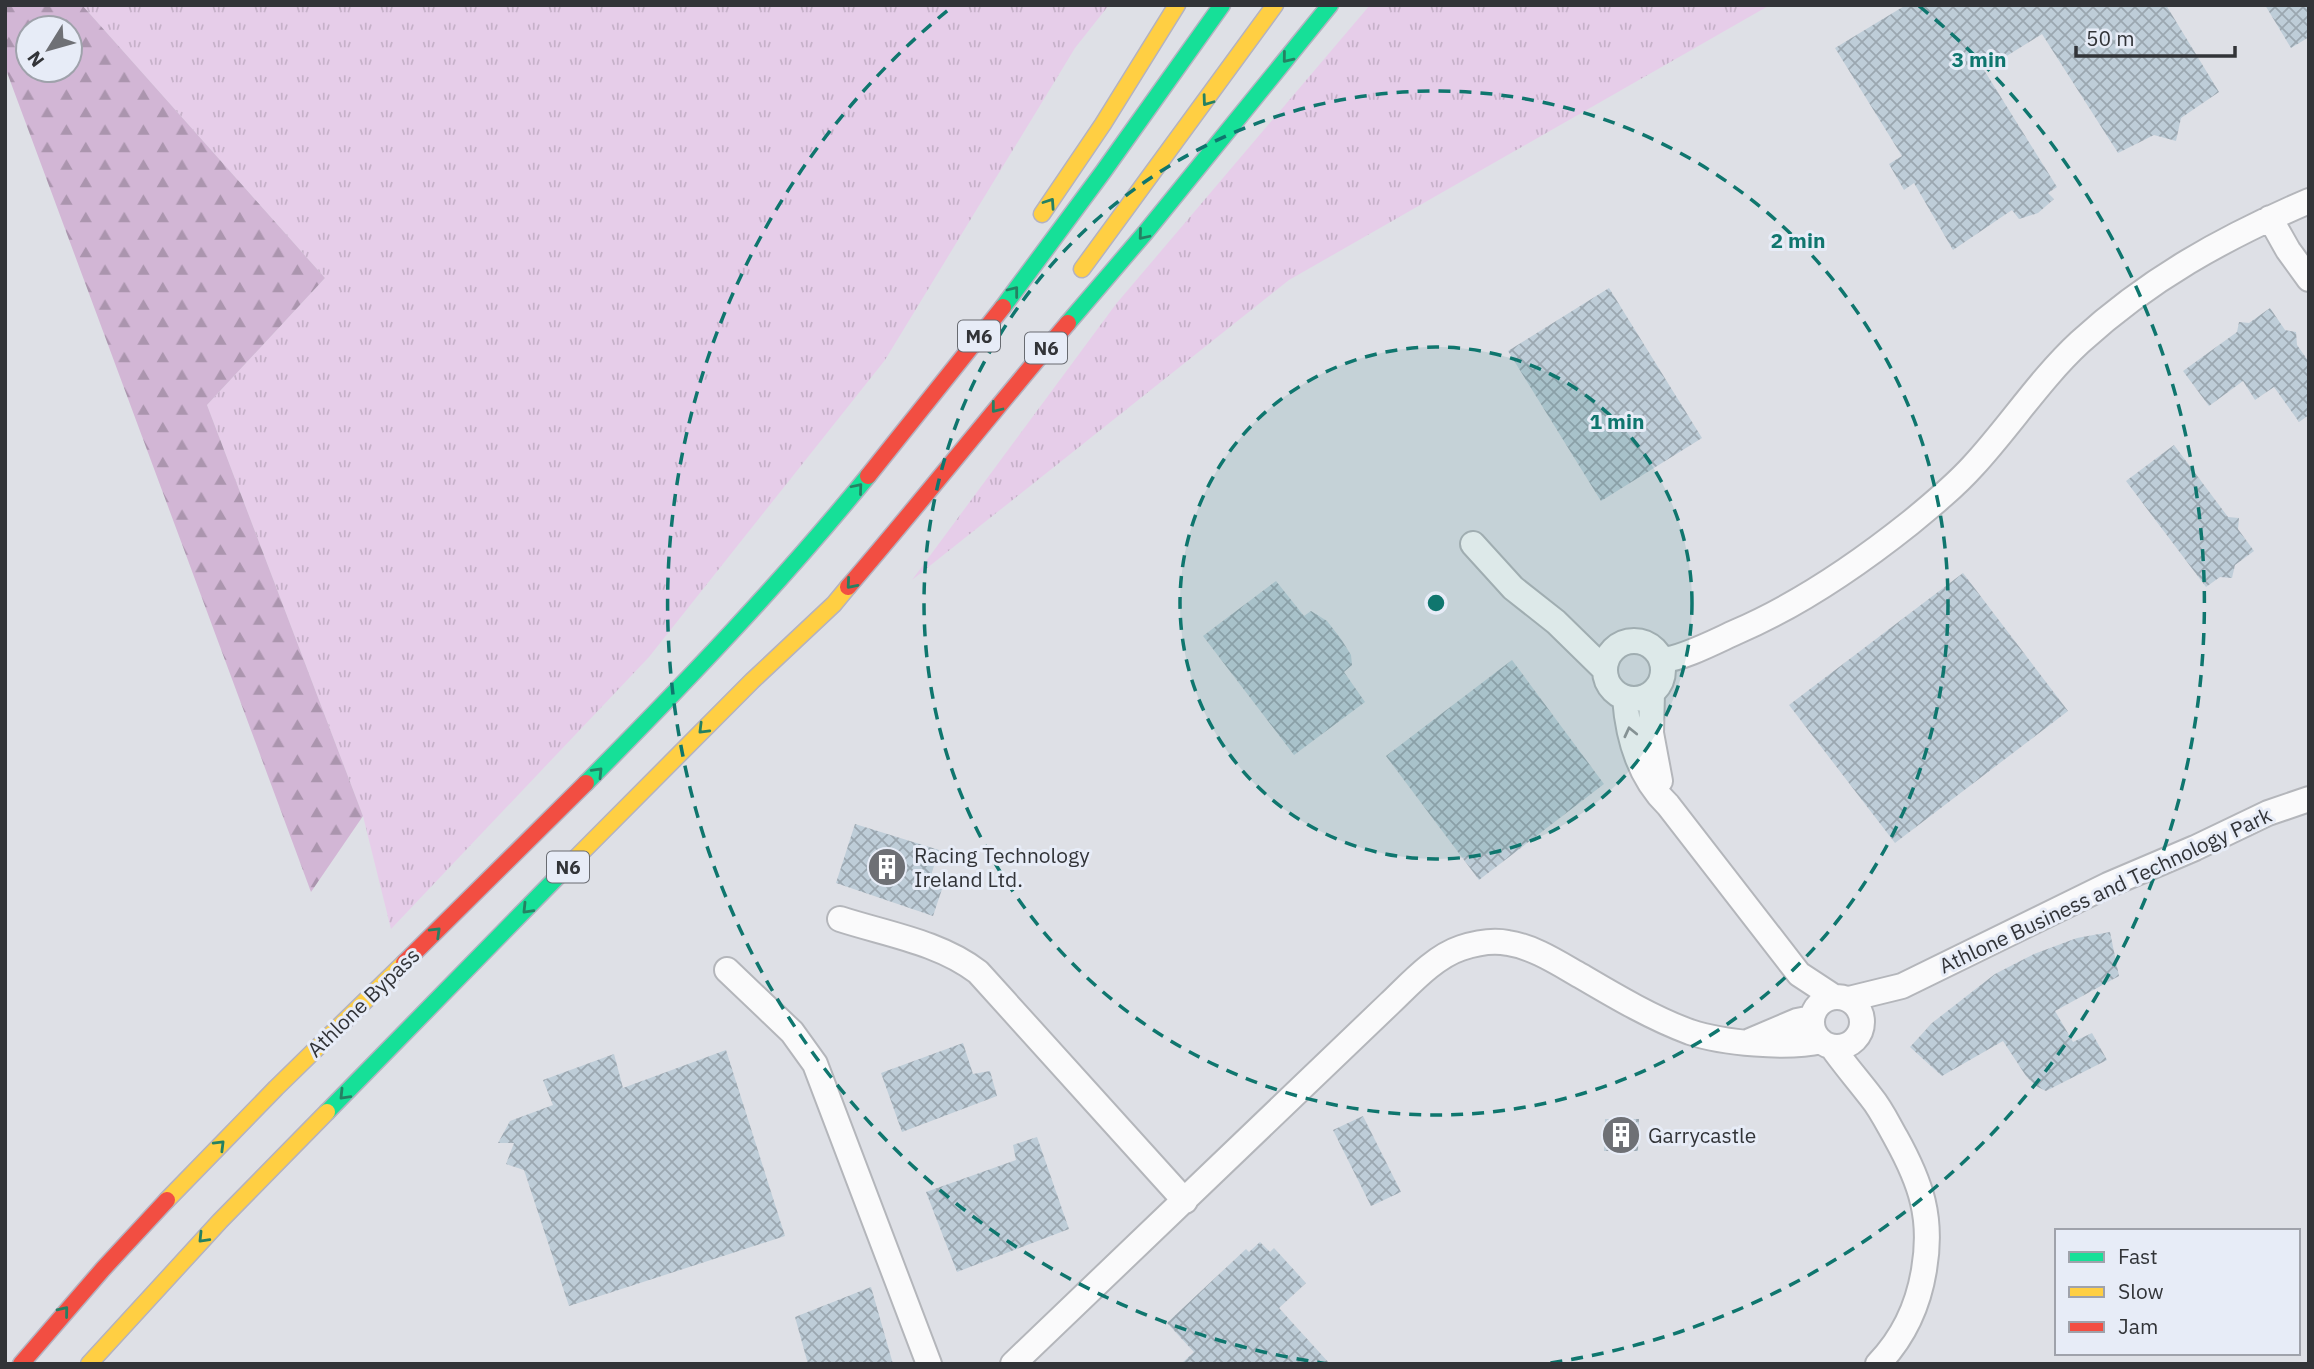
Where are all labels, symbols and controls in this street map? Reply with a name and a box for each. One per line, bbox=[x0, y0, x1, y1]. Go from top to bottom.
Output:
north arrow bbox=[14, 14, 84, 84]
scale bar bbox=[2076, 14, 2235, 58]
text: 50 m bbox=[2086, 24, 2135, 52]
text: 3 min bbox=[1952, 45, 2006, 73]
text: N bbox=[22, 47, 49, 72]
one-way arrow bbox=[1283, 50, 1295, 63]
one-way arrow bbox=[1202, 93, 1215, 105]
one-way arrow bbox=[1042, 198, 1054, 211]
text: 2 min bbox=[1771, 226, 1825, 254]
one-way arrow bbox=[1139, 227, 1152, 240]
one-way arrow bbox=[1005, 286, 1018, 298]
road number: M6 bbox=[958, 320, 1000, 352]
road number: N6 bbox=[1025, 332, 1067, 364]
one-way arrow bbox=[992, 401, 1005, 413]
text: 1 min bbox=[1590, 407, 1644, 435]
one-way arrow bbox=[850, 484, 862, 497]
one-way arrow bbox=[847, 575, 859, 588]
centre of rings bbox=[1424, 591, 1448, 615]
one-way arrow bbox=[699, 721, 712, 734]
one-way arrow bbox=[1624, 726, 1639, 738]
one-way arrow bbox=[590, 767, 603, 780]
street label: Athlone Business and Technology Park bbox=[1934, 800, 2276, 980]
place label: Racing Technology Ireland Ltd. bbox=[914, 841, 1090, 893]
building icon: Racing Technology Ireland Ltd. bbox=[866, 846, 908, 888]
road number: N6 bbox=[547, 852, 589, 882]
one-way arrow bbox=[523, 901, 536, 914]
one-way arrow bbox=[428, 927, 441, 940]
street label: Athlone Bypass bbox=[301, 941, 425, 1063]
one-way arrow bbox=[340, 1087, 353, 1100]
building icon: Garrycastle bbox=[1600, 1114, 1642, 1156]
place label: Garrycastle bbox=[1648, 1121, 1756, 1149]
one-way arrow bbox=[211, 1141, 224, 1154]
legend bbox=[2055, 1229, 2300, 1355]
one-way arrow bbox=[199, 1230, 212, 1243]
text: Fast bbox=[2118, 1242, 2158, 1270]
text: Slow bbox=[2118, 1277, 2164, 1305]
one-way arrow bbox=[56, 1306, 68, 1319]
text: Jam bbox=[2118, 1312, 2158, 1340]

